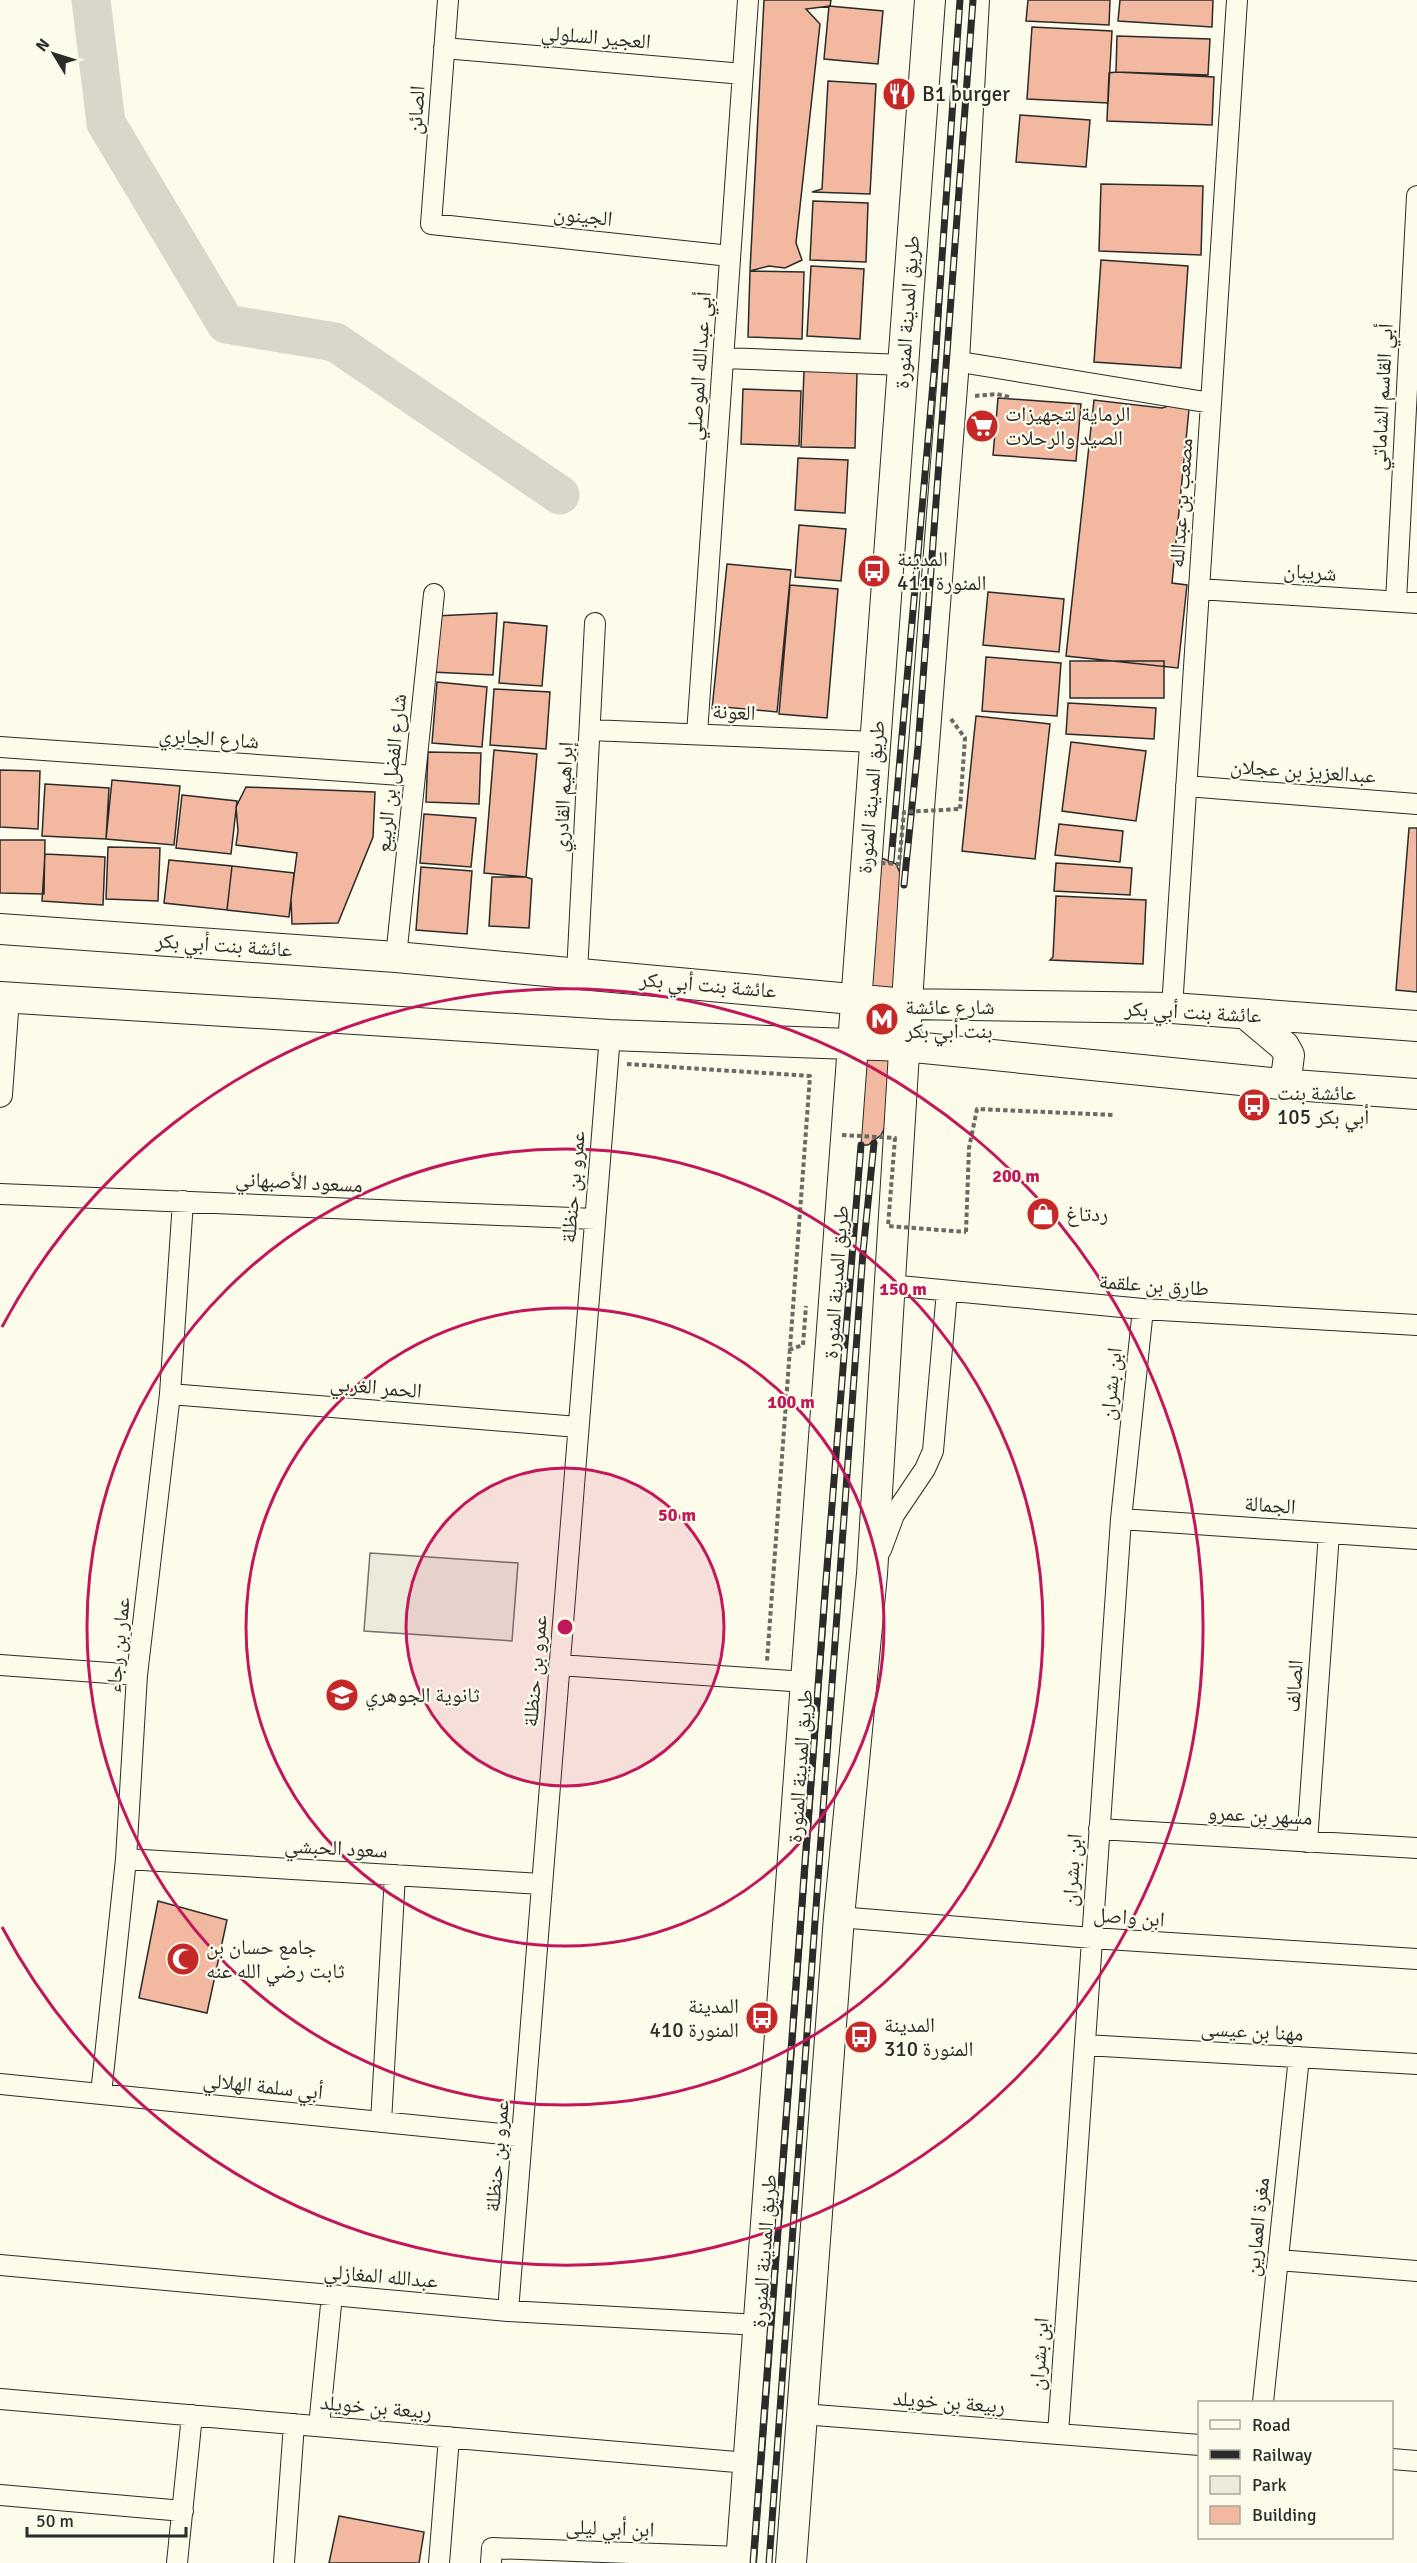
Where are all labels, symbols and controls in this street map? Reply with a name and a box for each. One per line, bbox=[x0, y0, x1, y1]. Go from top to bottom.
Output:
street label: العجير السلولي bbox=[540, 19, 652, 58]
north arrow bbox=[24, 24, 84, 84]
text: N bbox=[32, 35, 54, 56]
restaurant icon: B1 burger bbox=[881, 76, 917, 112]
place label: B1 burger bbox=[922, 81, 1010, 107]
street label: الصائن bbox=[401, 85, 431, 135]
street label: الجينون bbox=[552, 200, 614, 232]
street label: طريق المدينة المنورة bbox=[889, 234, 925, 390]
street label: أبي عبدالله الموصلي bbox=[681, 291, 720, 442]
street label: أبي القاسم الشاماتي bbox=[1365, 323, 1402, 471]
place label: الرماية لتجهيزات الصيد والرحلات bbox=[1005, 401, 1130, 451]
supermarket icon: الرماية لتجهيزات الصيد والرحلات bbox=[964, 408, 1000, 444]
street label: مصعب بن عبدالله bbox=[1164, 437, 1198, 569]
place label: المدينة المنورة 411 bbox=[897, 546, 986, 596]
bus stop icon: المدينة المنورة 411 bbox=[856, 553, 892, 589]
street label: شريبان bbox=[1283, 557, 1337, 587]
street label: شارع الفضل بن الربيع bbox=[370, 692, 412, 854]
street label: العونة bbox=[712, 698, 756, 726]
street label: طريق المدينة المنورة bbox=[851, 719, 891, 875]
street label: شارع الجابري bbox=[158, 722, 260, 758]
street label: إبراهيم القادري bbox=[547, 741, 582, 853]
street label: عبدالعزيز بن عجلان bbox=[1229, 753, 1377, 789]
street label: عائشة بنت أبي بكر bbox=[153, 927, 294, 966]
street label: عائشة بنت أبي بكر bbox=[637, 966, 778, 1007]
place label: شارع عائشة بنت أبي بكر bbox=[904, 994, 995, 1047]
street label: عائشة بنت أبي بكر bbox=[1123, 995, 1263, 1032]
metro station icon: شارع عائشة بنت أبي بكر bbox=[864, 1001, 900, 1037]
place label: عائشة بنت أبي بكر 105 bbox=[1277, 1080, 1369, 1133]
bus stop icon: عائشة بنت أبي بكر 105 bbox=[1236, 1087, 1272, 1123]
street label: عمرو بن حنظلة bbox=[555, 1130, 591, 1244]
text: 200 m bbox=[992, 1165, 1040, 1187]
street label: مسعود الأصبهاني bbox=[235, 1166, 363, 1202]
shop icon: ردتاغ bbox=[1025, 1196, 1061, 1232]
place label: ردتاغ bbox=[1066, 1201, 1108, 1227]
street label: طريق المدينة المنورة bbox=[818, 1204, 854, 1360]
street label: طارق بن علقمة bbox=[1098, 1268, 1210, 1302]
text: 150 m bbox=[879, 1278, 927, 1300]
street label: ابن بشران bbox=[1094, 1346, 1128, 1422]
street label: الحمر الغربي bbox=[329, 1370, 423, 1407]
text: 100 m bbox=[767, 1391, 815, 1413]
street label: الجمالة bbox=[1243, 1490, 1297, 1520]
text: 50 m bbox=[658, 1504, 696, 1526]
street label: عمار بن رجاء bbox=[100, 1596, 136, 1694]
street label: عمرو بن حنظلة bbox=[517, 1614, 553, 1728]
centre of rings bbox=[555, 1617, 575, 1637]
street label: الصالف bbox=[1279, 1659, 1309, 1713]
school or university icon: ثانوية الجوهري bbox=[324, 1677, 360, 1713]
place label: ثانوية الجوهري bbox=[365, 1682, 480, 1711]
street label: طريق المدينة المنورة bbox=[782, 1688, 818, 1844]
street label: مسهر بن عمرو bbox=[1207, 1799, 1313, 1831]
street label: سعود الحبشي bbox=[283, 1832, 388, 1867]
street label: ابن بشران bbox=[1056, 1833, 1088, 1907]
street label: ابن واصل bbox=[1092, 1902, 1166, 1932]
place label: جامع حسان بن ثابت رضي الله عنه bbox=[206, 1934, 345, 1987]
mosque icon: جامع حسان بن ثابت رضي الله عنه bbox=[165, 1941, 201, 1977]
place label: المدينة المنورة 410 bbox=[650, 1993, 739, 2043]
bus stop icon: المدينة المنورة 410 bbox=[744, 2000, 780, 2036]
place label: المدينة المنورة 310 bbox=[884, 2012, 973, 2062]
street label: مهنا بن عيسى bbox=[1200, 2015, 1304, 2047]
bus stop icon: المدينة المنورة 310 bbox=[843, 2019, 879, 2055]
street label: أبي سلمة الهلالي bbox=[201, 2067, 324, 2109]
street label: عمرو بن حنظلة bbox=[479, 2099, 515, 2213]
street label: طريق المدينة المنورة bbox=[746, 2173, 782, 2329]
street label: مغرة العمارين bbox=[1239, 2176, 1275, 2278]
street label: عبدالله المغازلي bbox=[323, 2258, 440, 2297]
street label: ابن بشران bbox=[1023, 2317, 1055, 2391]
street label: ربيعة بن خويلد bbox=[892, 2385, 1006, 2419]
street label: ربيعة بن خويلد bbox=[319, 2389, 433, 2425]
legend bbox=[1198, 2401, 1393, 2539]
text: Road bbox=[1252, 2414, 1291, 2436]
text: Railway bbox=[1252, 2444, 1313, 2466]
text: Park bbox=[1252, 2474, 1287, 2496]
scale bar bbox=[27, 2500, 186, 2538]
text: Building bbox=[1252, 2504, 1316, 2526]
text: 50 m bbox=[36, 2510, 74, 2532]
street label: ابن أبي ليلى bbox=[565, 2513, 655, 2546]

